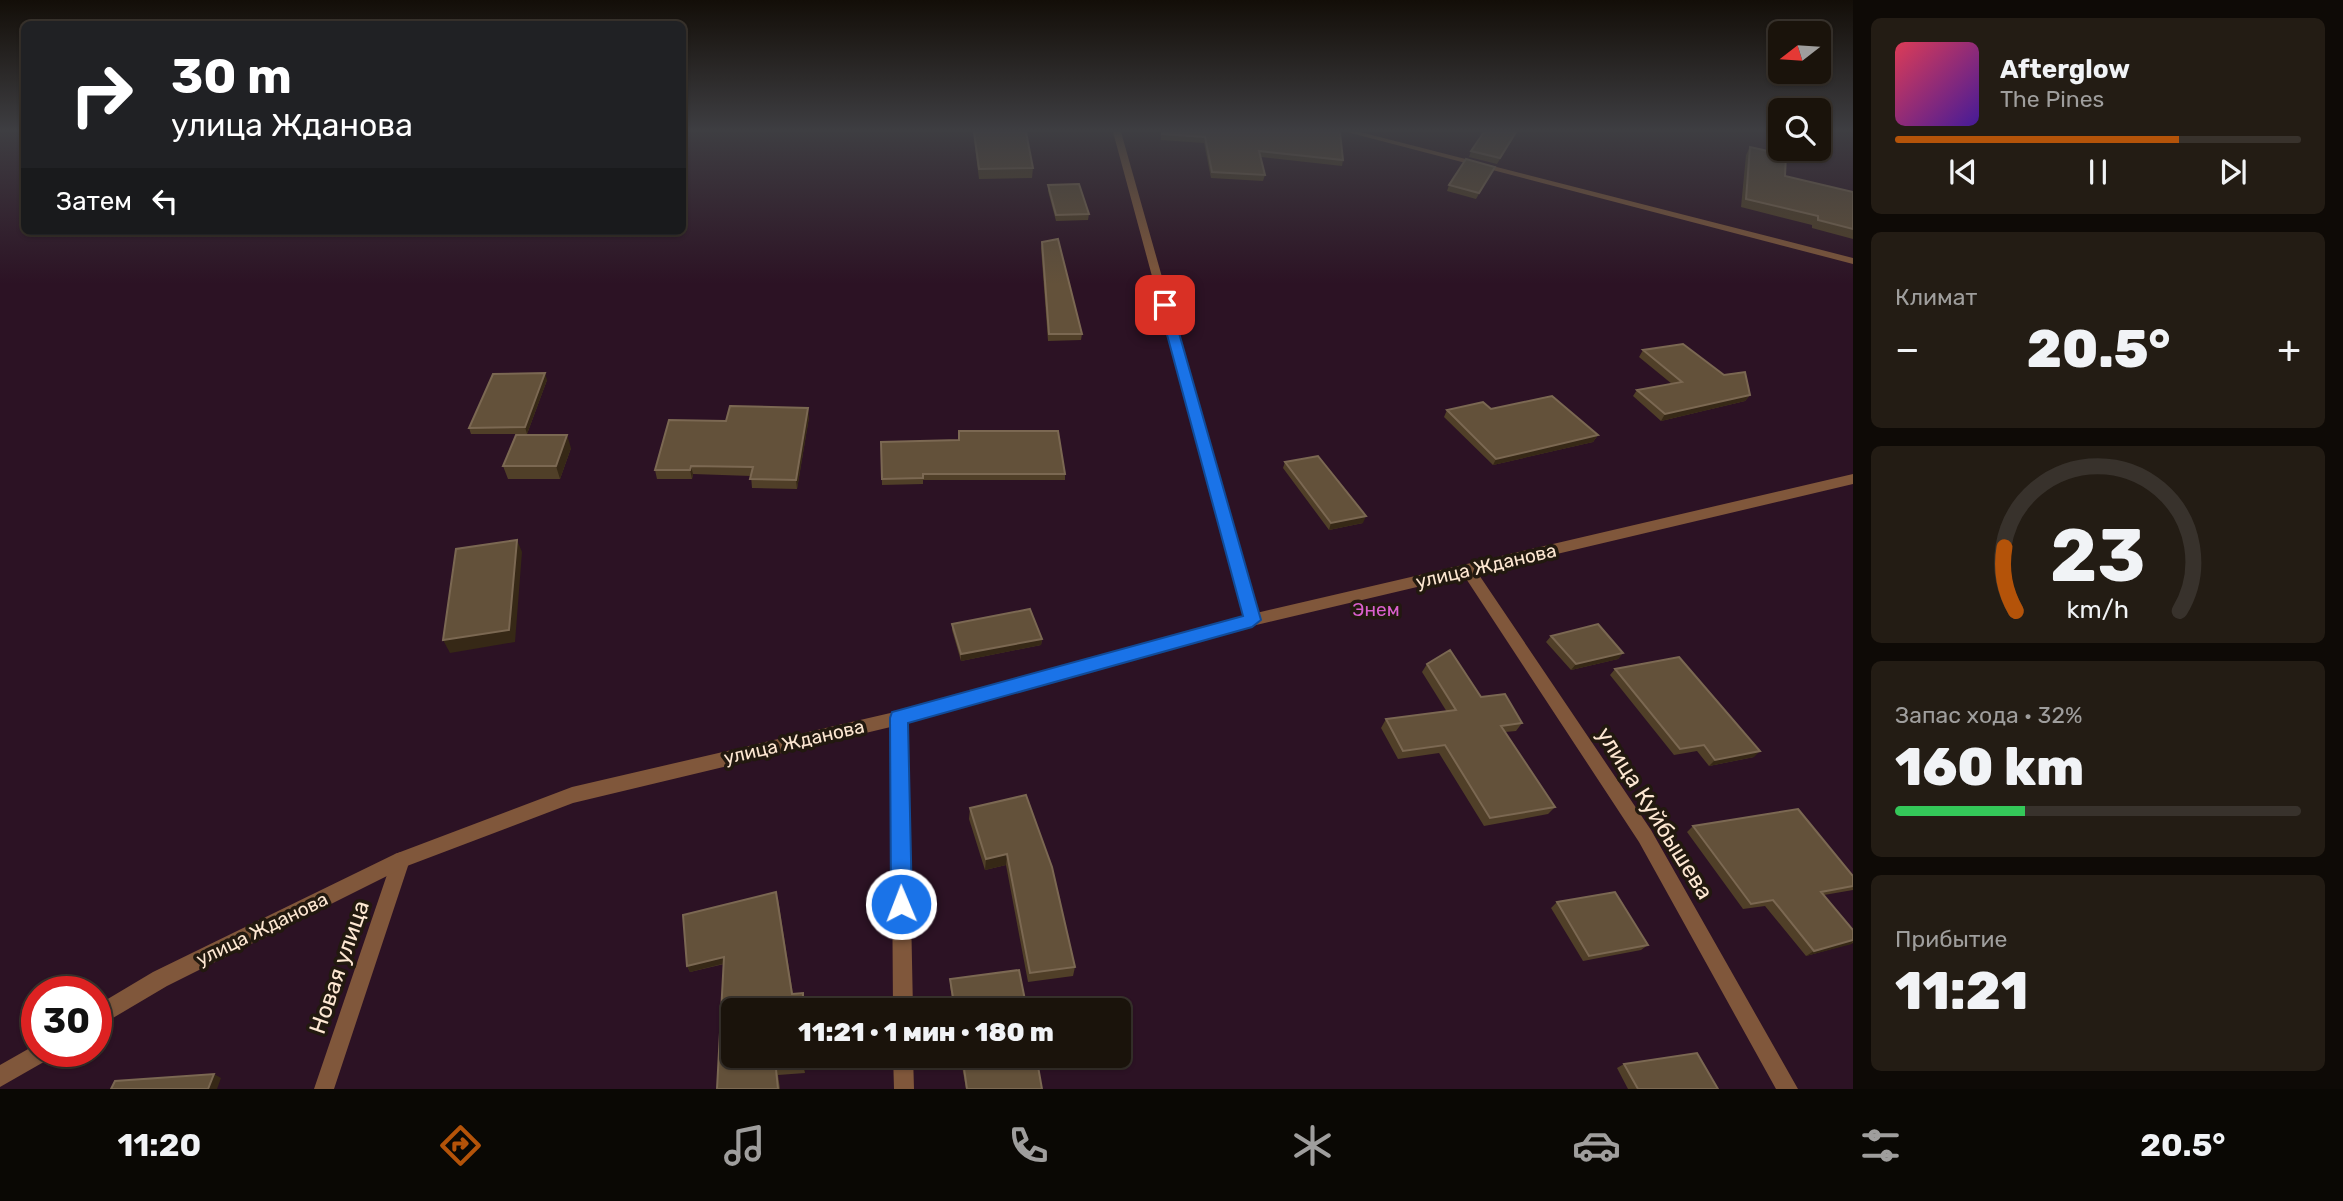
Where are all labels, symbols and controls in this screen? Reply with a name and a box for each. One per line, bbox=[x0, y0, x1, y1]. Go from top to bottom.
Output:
north arrow bbox=[1768, 21, 1830, 84]
map controls bbox=[1768, 21, 1831, 161]
text: 30 m bbox=[171, 47, 292, 105]
icon: right bbox=[56, 49, 147, 140]
text: Afterglow bbox=[2000, 54, 2130, 85]
text: The Pines bbox=[2000, 85, 2104, 113]
button: search bbox=[1768, 98, 1831, 161]
text: улица Жданова bbox=[171, 106, 413, 144]
icon: previous bbox=[1944, 153, 1982, 191]
icon: pause bbox=[2079, 153, 2117, 191]
icon: next bbox=[2214, 153, 2252, 191]
icon: left bbox=[146, 182, 184, 220]
text: Затем bbox=[56, 186, 132, 217]
pin bbox=[1135, 275, 1195, 335]
text: Климат bbox=[1895, 283, 1977, 311]
icon: arrive bbox=[1146, 286, 1184, 324]
text: 20.5° bbox=[2027, 318, 2170, 380]
text: − bbox=[1895, 326, 1920, 372]
text: + bbox=[2277, 326, 2301, 372]
text: 23 bbox=[2050, 513, 2146, 599]
street label: улица Жданова bbox=[1413, 539, 1559, 593]
text: km/h bbox=[2067, 594, 2129, 623]
park label: Энем bbox=[1352, 598, 1400, 621]
text: Запас хода · 32% bbox=[1895, 701, 2082, 729]
street label: улица Жданова bbox=[721, 715, 867, 769]
street label: улица Куйбышева bbox=[1591, 722, 1719, 904]
text: 160 km bbox=[1895, 736, 2084, 798]
position arrow bbox=[864, 867, 938, 941]
street label: улица Жданова bbox=[192, 887, 332, 971]
street label: Новая улица bbox=[303, 896, 375, 1038]
text: Прибытие bbox=[1895, 925, 2007, 953]
text: 11:21 bbox=[1895, 960, 2028, 1022]
speed limit sign: 30 bbox=[21, 976, 112, 1067]
text: 11:21 · 1 мин · 180 m bbox=[798, 1017, 1054, 1048]
icon: directions bbox=[436, 1121, 485, 1170]
icon: music bbox=[720, 1121, 769, 1170]
icon: phone bbox=[1004, 1121, 1053, 1170]
icon: climate bbox=[1288, 1121, 1337, 1170]
icon: car bbox=[1572, 1121, 1621, 1170]
icon: filters bbox=[1856, 1121, 1905, 1170]
text: 11:20 bbox=[118, 1126, 201, 1164]
text: 20.5° bbox=[2140, 1126, 2225, 1164]

